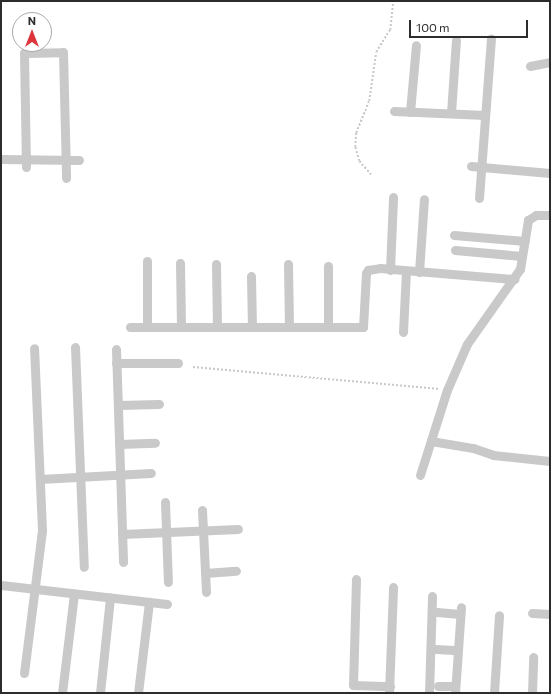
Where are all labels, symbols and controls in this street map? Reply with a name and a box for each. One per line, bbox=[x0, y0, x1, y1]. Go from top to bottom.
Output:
north arrow bbox=[12, 12, 52, 52]
scale bar bbox=[411, 12, 530, 38]
text: N bbox=[28, 14, 36, 27]
text: 100 m bbox=[416, 20, 450, 34]

